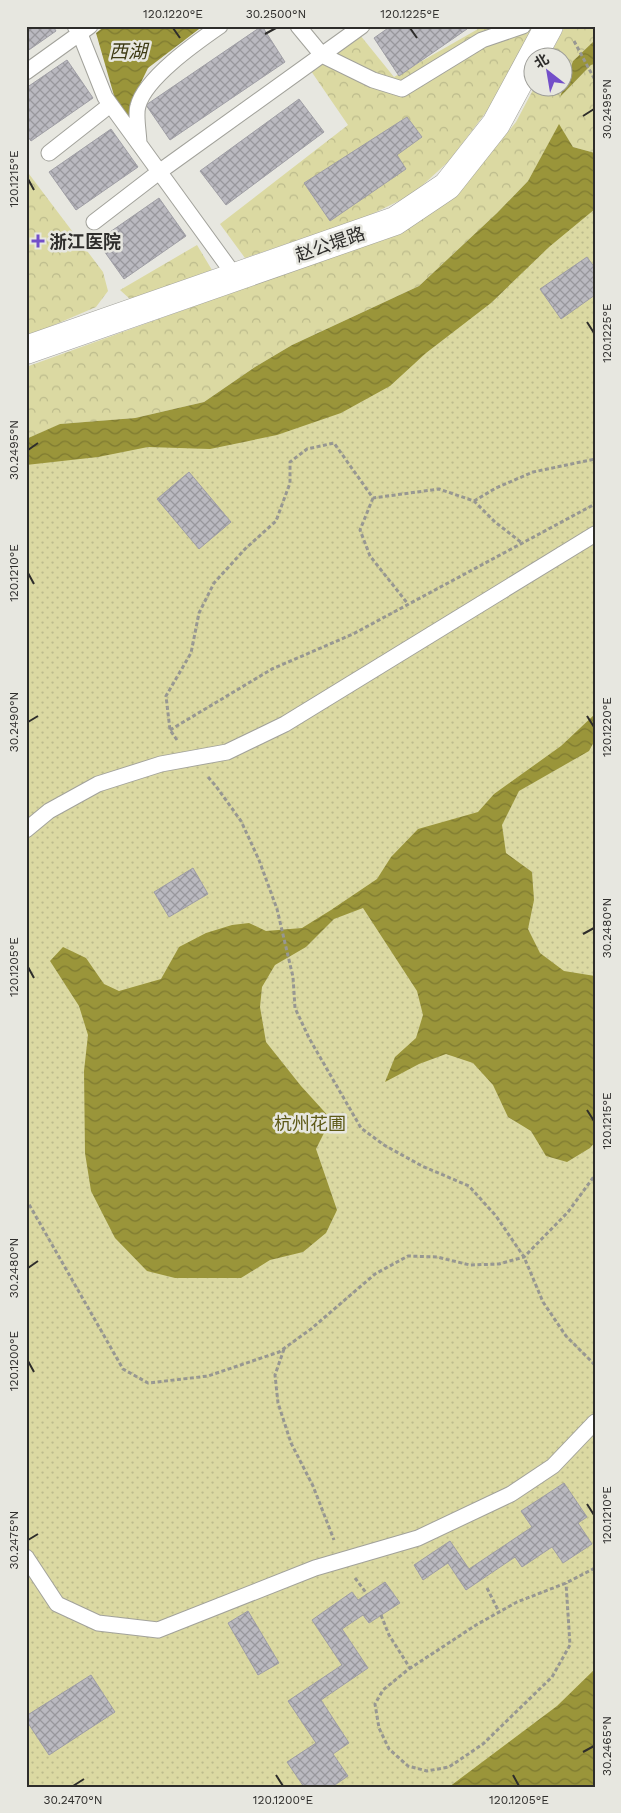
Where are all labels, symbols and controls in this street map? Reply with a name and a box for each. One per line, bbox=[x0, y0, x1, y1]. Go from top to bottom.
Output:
text: 120.1220°E bbox=[143, 7, 203, 21]
text: 30.2500°N bbox=[246, 7, 306, 21]
text: 120.1225°E bbox=[380, 7, 440, 21]
water label: 西湖 bbox=[109, 40, 150, 63]
north arrow bbox=[524, 48, 574, 98]
text: 北 bbox=[531, 50, 551, 71]
text: 30.2495°N bbox=[600, 79, 614, 139]
text: 120.1215°E bbox=[7, 150, 21, 208]
street label: 赵公堤路 bbox=[293, 222, 367, 266]
place label: 浙江医院 bbox=[49, 231, 121, 252]
marker: 浙江医院 bbox=[31, 234, 45, 248]
text: 120.1225°E bbox=[600, 303, 614, 363]
text: 30.2495°N bbox=[7, 420, 21, 480]
text: 120.1210°E bbox=[7, 544, 21, 602]
text: 30.2490°N bbox=[7, 692, 21, 752]
text: 120.1220°E bbox=[600, 697, 614, 757]
text: 30.2480°N bbox=[600, 898, 614, 958]
text: 120.1205°E bbox=[7, 937, 21, 997]
text: 120.1215°E bbox=[600, 1092, 614, 1150]
park label: 杭州花圃 bbox=[274, 1113, 346, 1134]
text: 30.2480°N bbox=[7, 1238, 21, 1298]
text: 120.1200°E bbox=[7, 1330, 21, 1391]
text: 120.1210°E bbox=[600, 1486, 614, 1544]
text: 30.2475°N bbox=[7, 1511, 21, 1569]
text: 30.2465°N bbox=[600, 1716, 614, 1776]
text: 30.2470°N bbox=[43, 1793, 103, 1807]
text: 120.1200°E bbox=[253, 1793, 314, 1807]
text: 120.1205°E bbox=[489, 1793, 549, 1807]

